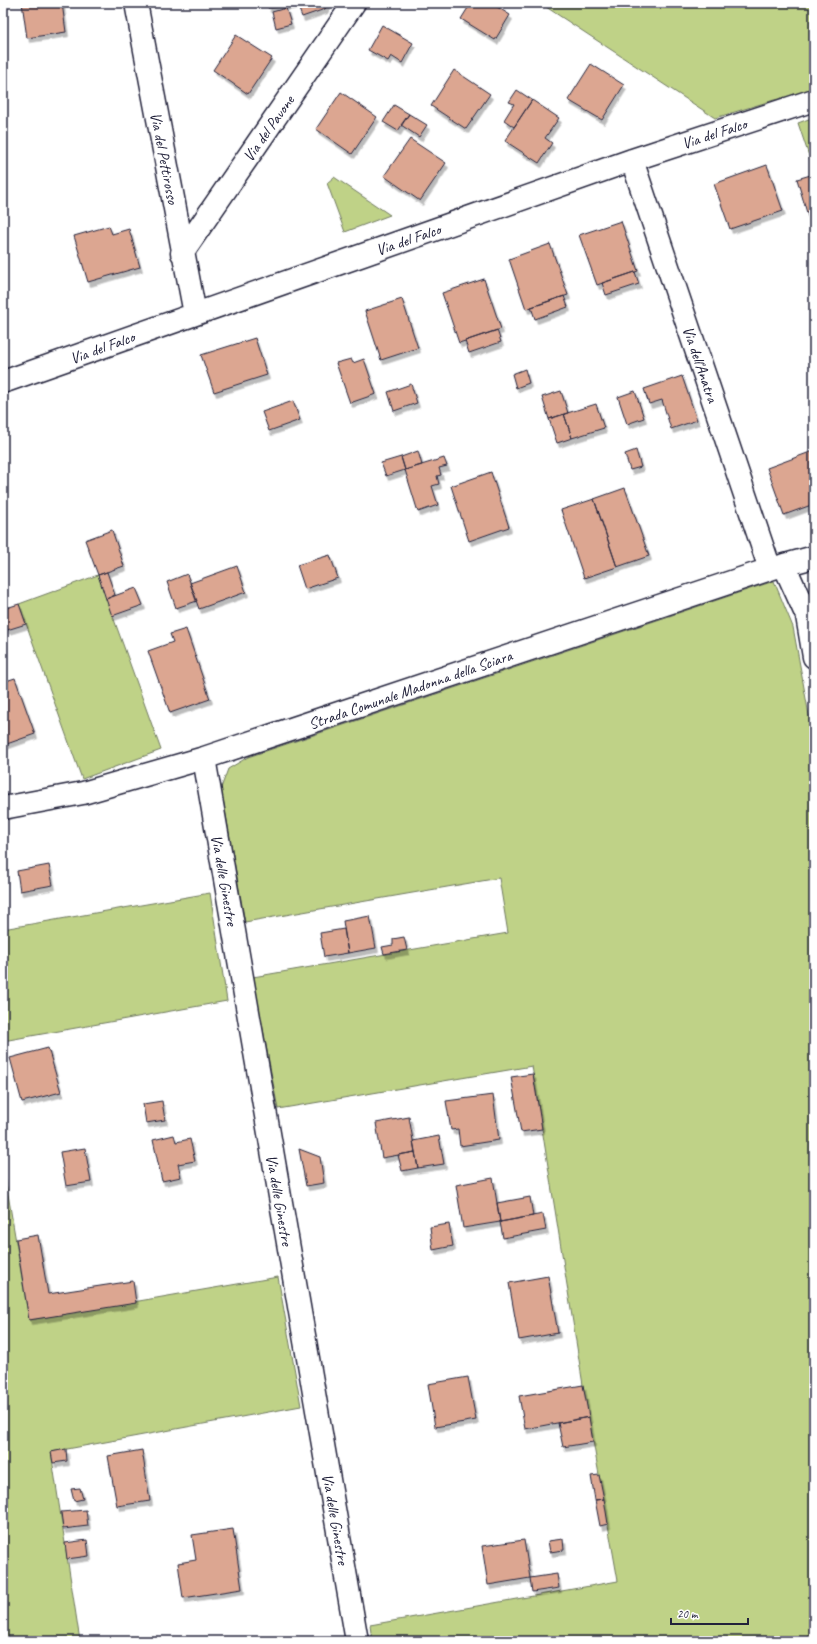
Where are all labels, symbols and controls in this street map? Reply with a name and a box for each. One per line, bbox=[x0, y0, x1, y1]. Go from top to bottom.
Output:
street label: Via del Pavone bbox=[239, 90, 300, 166]
street label: Via del Pettirosso bbox=[145, 111, 183, 207]
street label: Via del Falco bbox=[679, 113, 751, 154]
street label: Via del Falco bbox=[373, 219, 445, 260]
street label: Via dell'Anatra bbox=[678, 324, 723, 407]
street label: Via del Falco bbox=[67, 326, 139, 369]
street label: Strada Comunale Madonna della Sciara bbox=[306, 645, 516, 734]
street label: Via delle Ginestre bbox=[206, 833, 242, 929]
street label: Via delle Ginestre bbox=[261, 1153, 297, 1249]
street label: Via delle Ginestre bbox=[317, 1472, 353, 1568]
scale bar bbox=[671, 1600, 748, 1626]
text: 20 m bbox=[677, 1606, 699, 1622]

